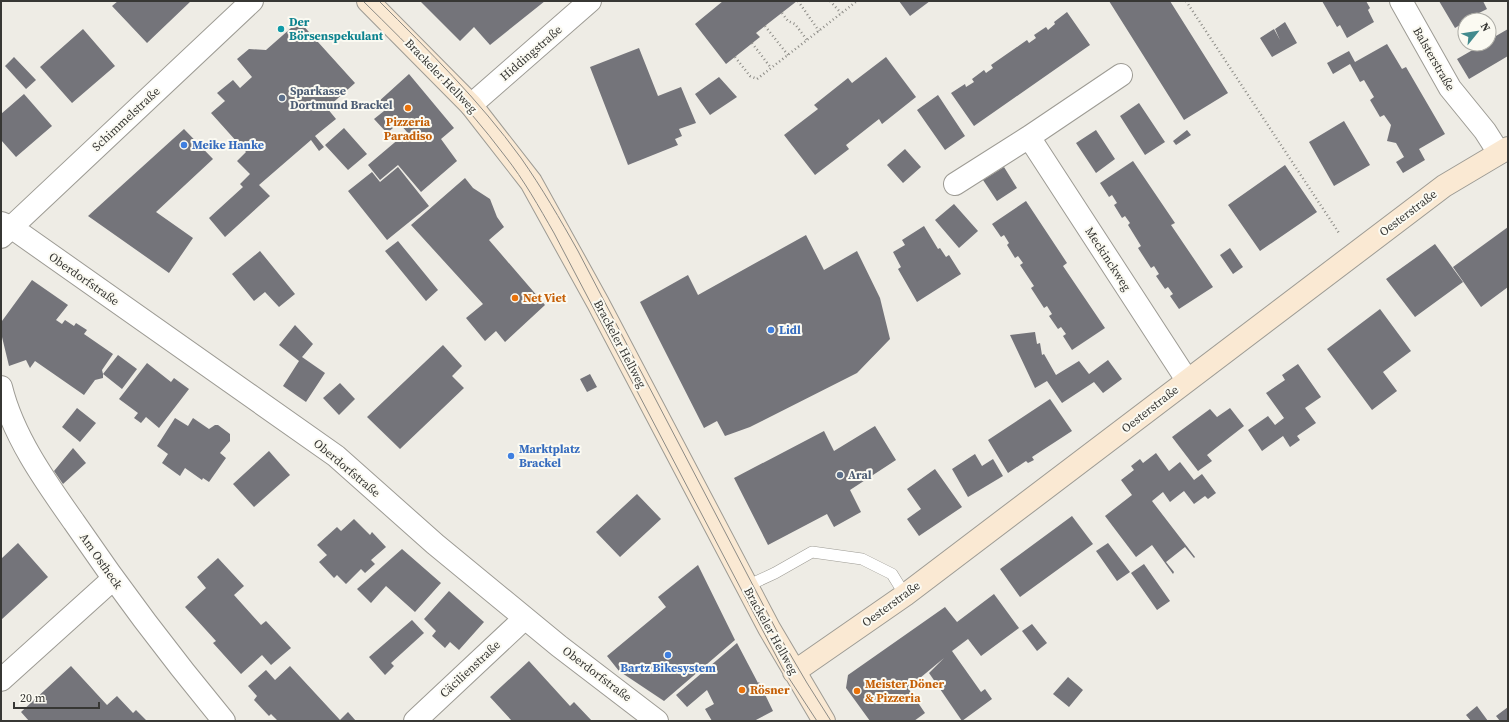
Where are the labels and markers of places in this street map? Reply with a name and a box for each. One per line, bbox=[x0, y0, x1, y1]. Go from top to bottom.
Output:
place label: Der Börsenspekulant bbox=[289, 14, 384, 44]
marker: Der Börsenspekulant bbox=[276, 24, 286, 34]
place label: Sparkasse Dortmund Brackel bbox=[290, 83, 393, 113]
marker: Sparkasse Dortmund Brackel bbox=[277, 93, 287, 103]
marker: Pizzeria Paradiso bbox=[403, 103, 413, 113]
place label: Pizzeria Paradiso bbox=[384, 114, 432, 144]
place label: Meike Hanke bbox=[192, 137, 264, 153]
marker: Meike Hanke bbox=[179, 140, 189, 150]
place label: Net Viet bbox=[523, 290, 567, 306]
marker: Net Viet bbox=[510, 293, 520, 303]
place label: Lidl bbox=[779, 322, 801, 338]
marker: Lidl bbox=[766, 325, 776, 335]
place label: Marktplatz Brackel bbox=[519, 441, 580, 471]
marker: Marktplatz Brackel bbox=[506, 451, 516, 461]
place label: Aral bbox=[848, 467, 872, 483]
marker: Aral bbox=[835, 470, 845, 480]
marker: Bartz Bikesystem bbox=[663, 650, 673, 660]
place label: Bartz Bikesystem bbox=[620, 660, 716, 676]
place label: Meister Döner & Pizzeria bbox=[865, 676, 944, 706]
place label: Rösner bbox=[750, 682, 790, 698]
marker: Rösner bbox=[737, 685, 747, 695]
marker: Meister Döner & Pizzeria bbox=[852, 686, 862, 696]

